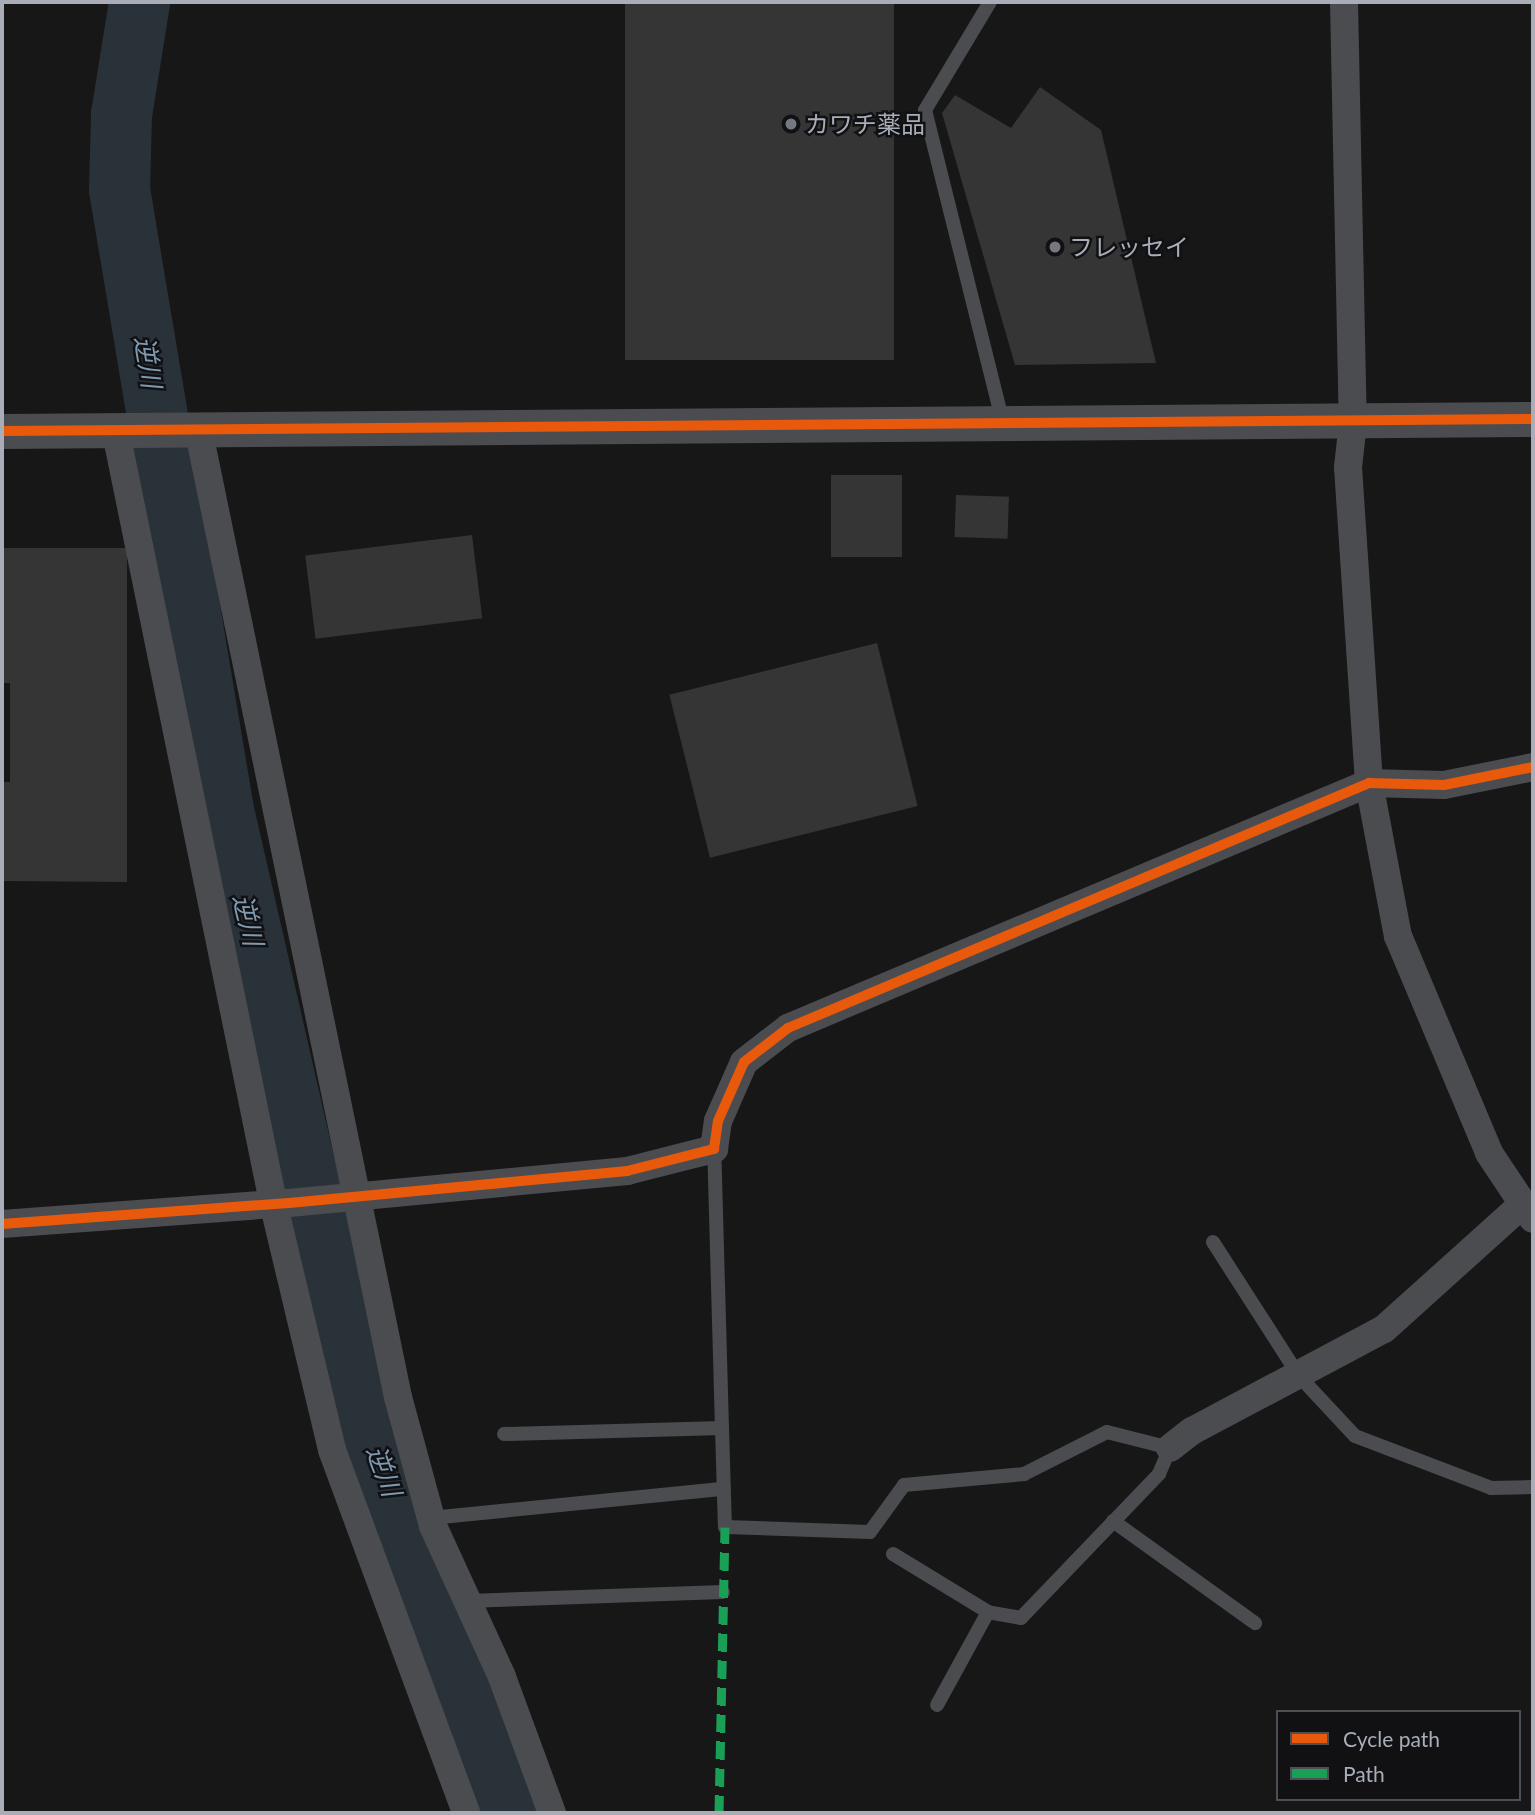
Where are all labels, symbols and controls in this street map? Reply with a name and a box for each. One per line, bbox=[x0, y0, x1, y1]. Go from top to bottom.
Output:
place label: カワチ薬品 bbox=[805, 110, 925, 138]
marker: カワチ薬品 bbox=[783, 116, 799, 132]
place label: フレッセイ bbox=[1069, 233, 1189, 261]
marker: フレッセイ bbox=[1047, 239, 1063, 255]
water label: 逆川 bbox=[129, 334, 167, 390]
water label: 逆川 bbox=[227, 891, 269, 949]
water label: 逆川 bbox=[360, 1441, 408, 1501]
legend bbox=[1276, 1710, 1521, 1801]
text: Cycle path bbox=[1343, 1726, 1440, 1751]
text: Path bbox=[1343, 1761, 1385, 1786]

